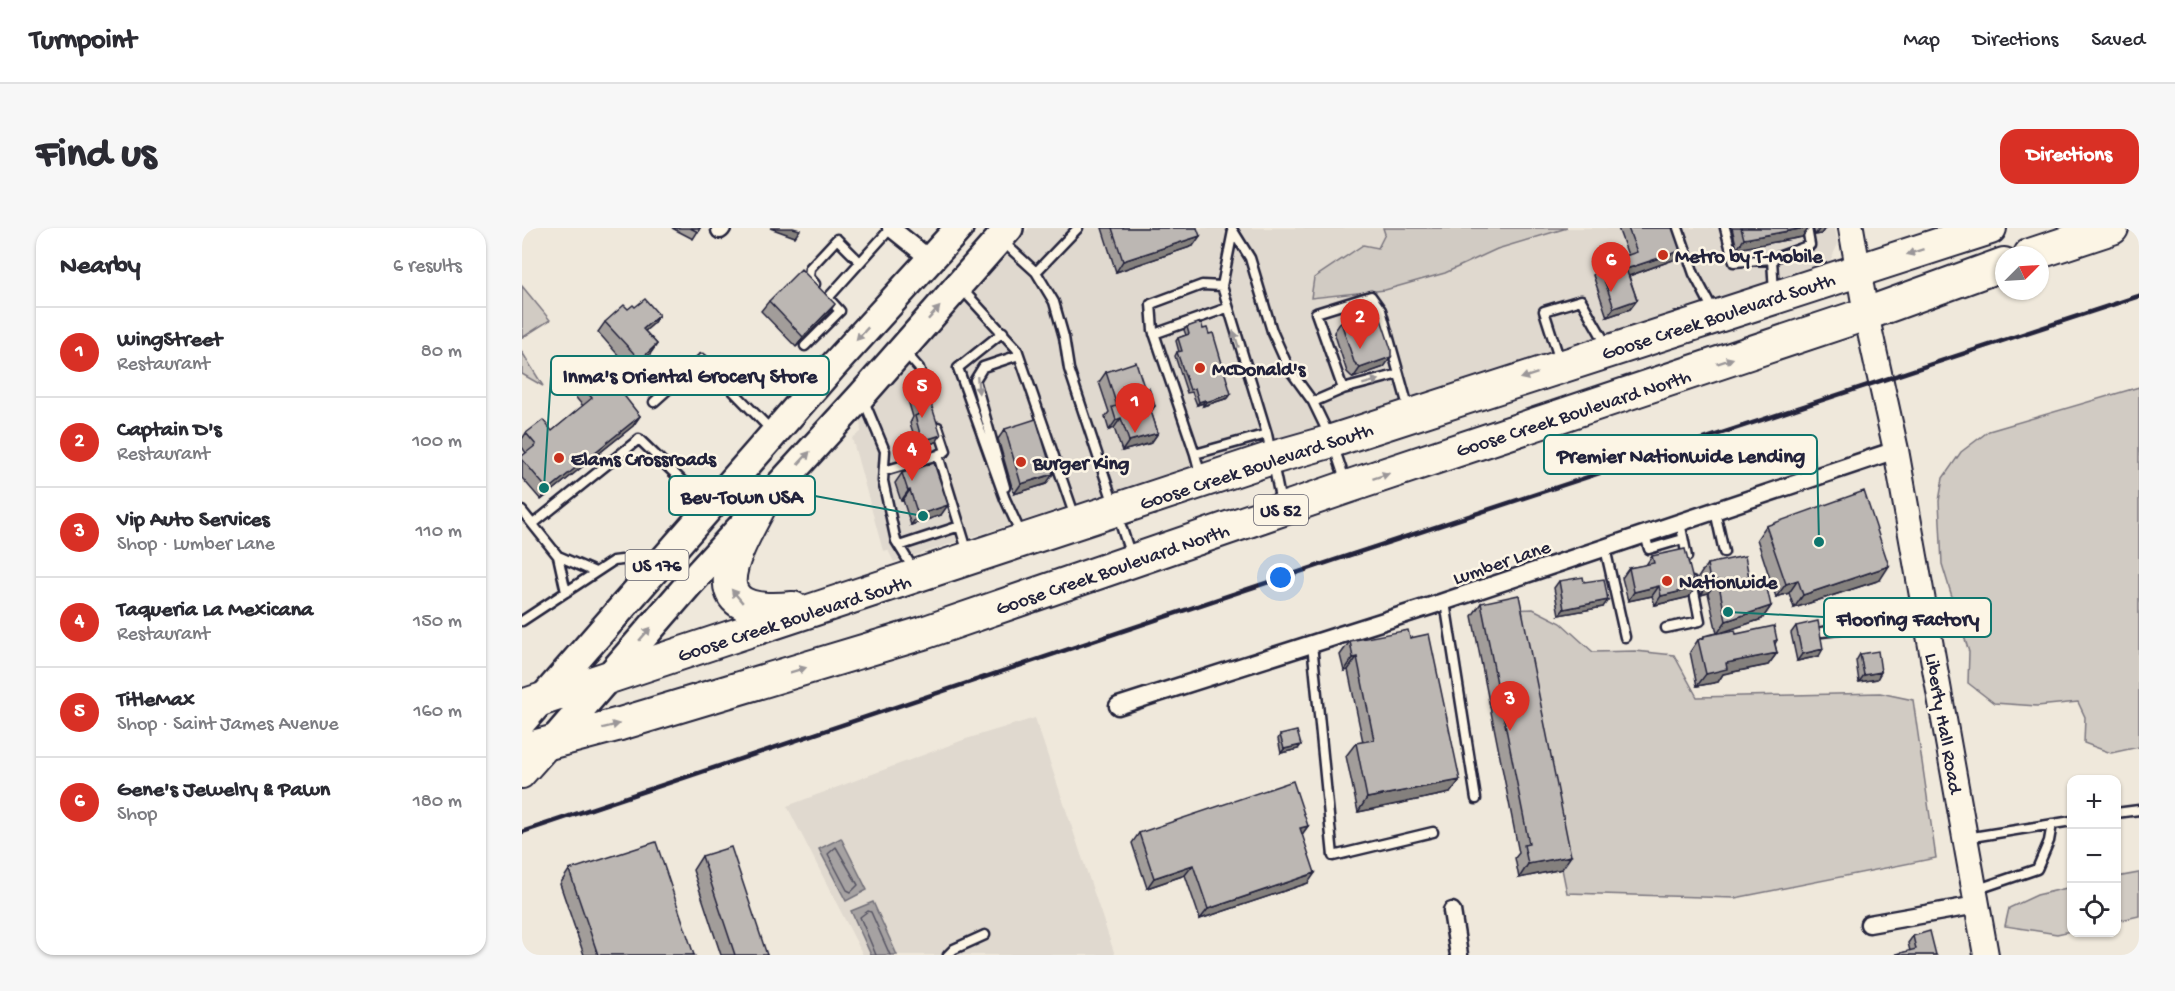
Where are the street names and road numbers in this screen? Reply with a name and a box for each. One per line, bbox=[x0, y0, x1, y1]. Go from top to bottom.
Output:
street label: Goose Creek Boulevard South bbox=[1599, 270, 1839, 367]
street label: Goose Creek Boulevard North bbox=[1454, 366, 1695, 464]
street label: Goose Creek Boulevard South bbox=[1137, 420, 1377, 517]
road number: US 52 bbox=[1254, 495, 1308, 525]
street label: Goose Creek Boulevard North bbox=[993, 520, 1233, 622]
street label: Lumber Lane bbox=[1450, 537, 1555, 592]
road number: US 176 bbox=[626, 550, 688, 580]
street label: Goose Creek Boulevard South bbox=[675, 572, 915, 669]
street label: Liberty Hall Road bbox=[1918, 652, 1966, 798]

